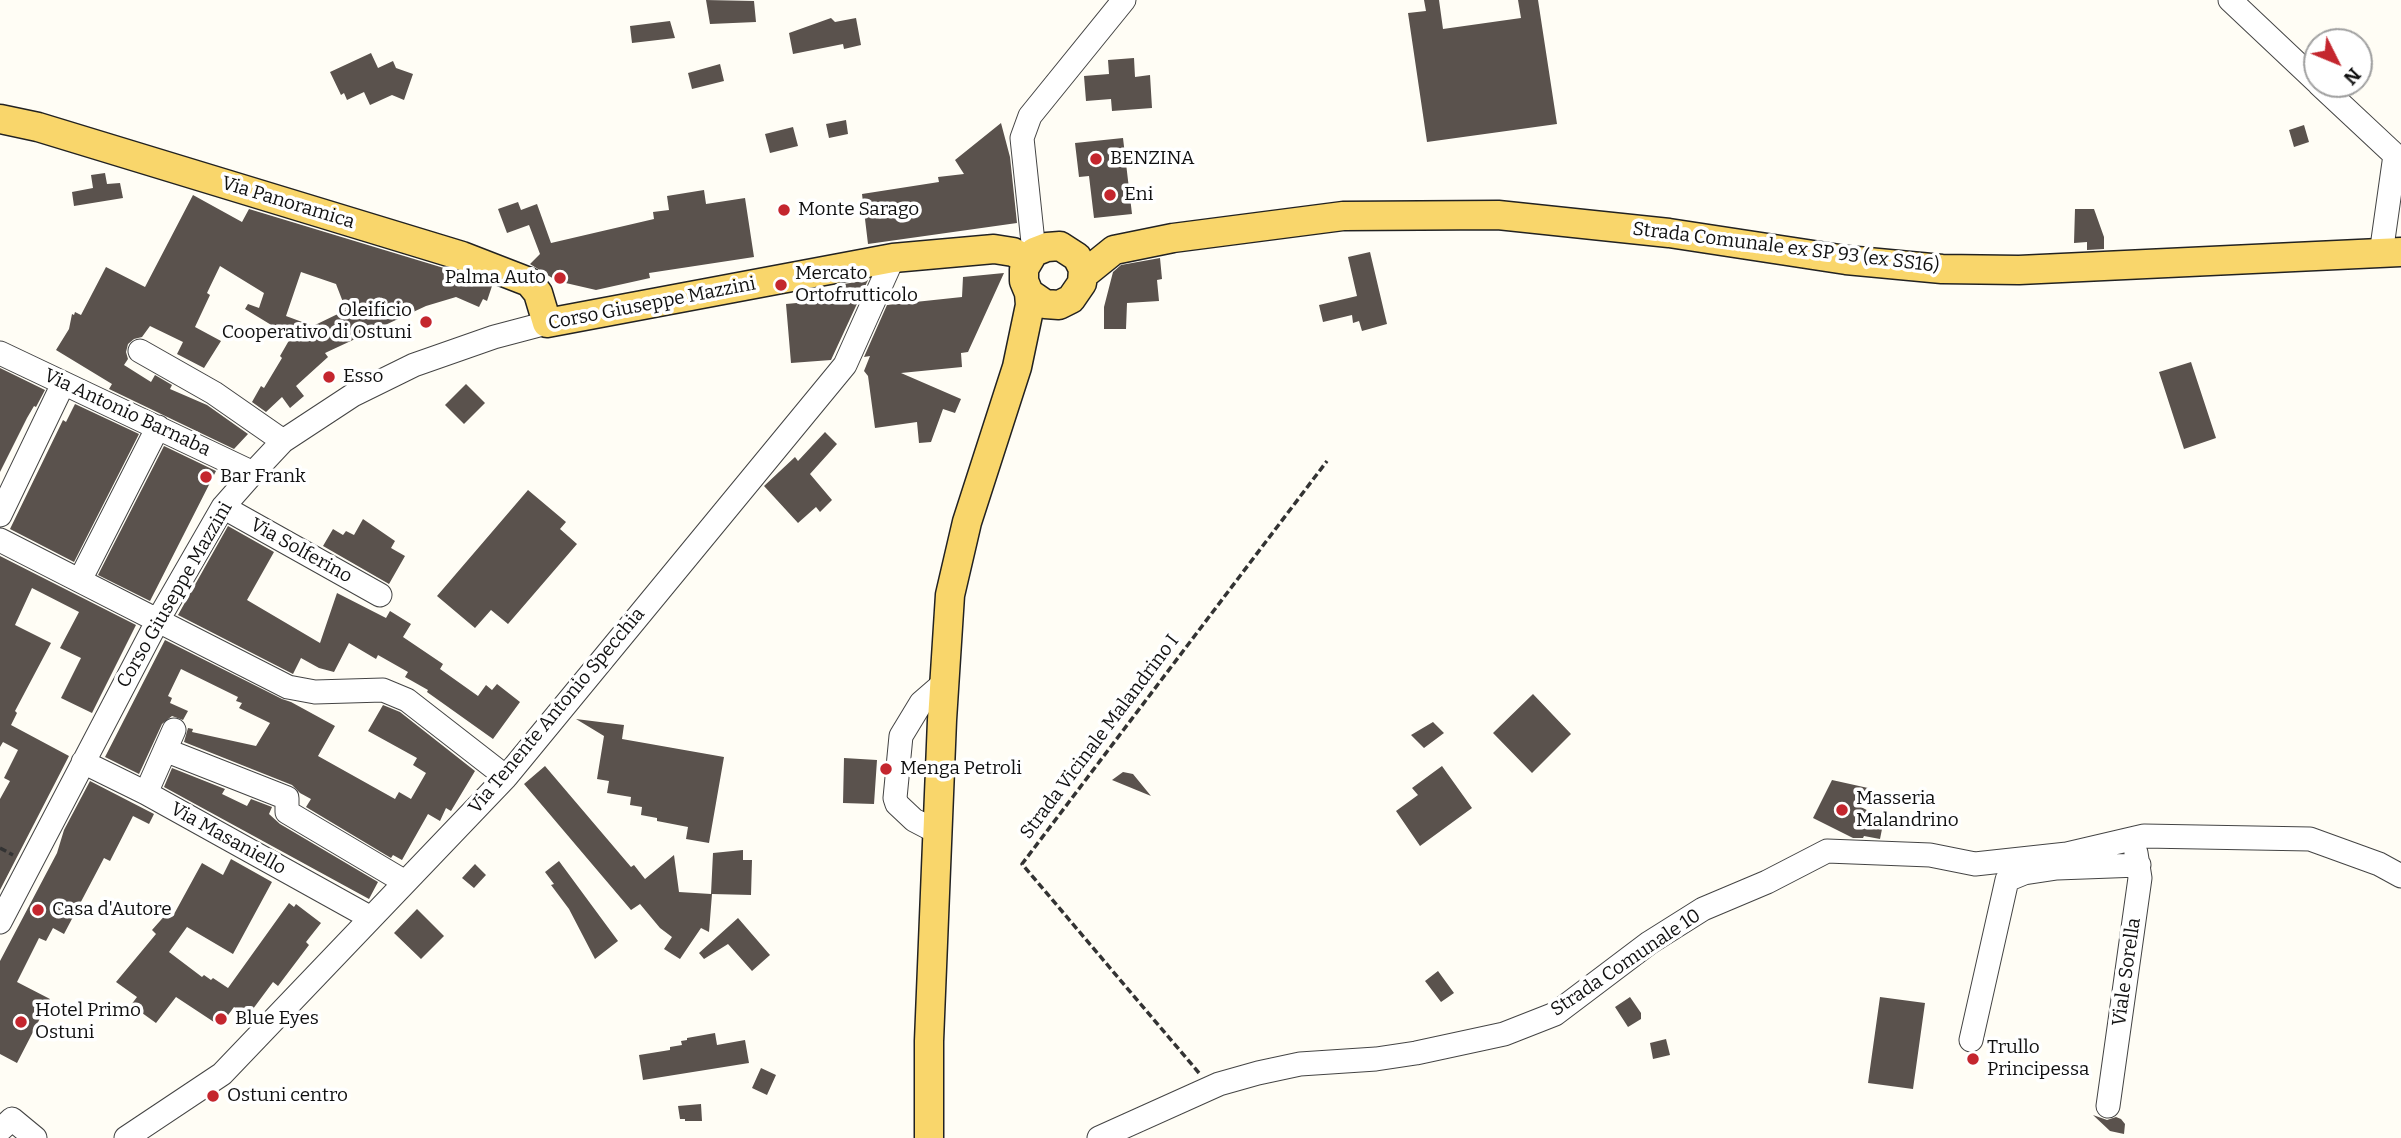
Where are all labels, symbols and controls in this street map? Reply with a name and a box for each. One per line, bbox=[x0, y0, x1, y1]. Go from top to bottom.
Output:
north arrow bbox=[2303, 28, 2373, 98]
text: N bbox=[2339, 63, 2366, 90]
place label: BENZINA bbox=[1110, 148, 1194, 170]
marker: BENZINA bbox=[1088, 151, 1104, 167]
street label: Via Panoramica bbox=[219, 172, 357, 234]
place label: Eni bbox=[1124, 184, 1153, 206]
marker: Eni bbox=[1102, 187, 1118, 203]
place label: Monte Sarago bbox=[798, 199, 919, 221]
marker: Monte Sarago bbox=[776, 202, 792, 218]
street label: Strada Comunale ex SP 93 (ex SS16) bbox=[1631, 218, 1941, 278]
place label: Mercato Ortofrutticolo bbox=[795, 263, 918, 307]
place label: Palma Auto bbox=[445, 267, 546, 289]
marker: Palma Auto bbox=[552, 270, 568, 286]
street label: Corso Giuseppe Mazzini bbox=[546, 273, 758, 335]
marker: Mercato Ortofrutticolo bbox=[773, 277, 789, 293]
place label: Oleificio Cooperativo di Ostuni bbox=[222, 300, 412, 344]
marker: Oleificio Cooperativo di Ostuni bbox=[418, 314, 434, 330]
street label: Via Antonio Barnaba bbox=[40, 364, 214, 462]
place label: Esso bbox=[343, 366, 384, 388]
marker: Esso bbox=[321, 369, 337, 385]
place label: Bar Frank bbox=[220, 466, 306, 488]
marker: Bar Frank bbox=[198, 469, 214, 485]
street label: Corso Giuseppe Mazzini bbox=[112, 498, 238, 692]
street label: Via Solferino bbox=[246, 514, 356, 588]
street label: Via Tenente Antonio Specchia bbox=[464, 603, 650, 819]
street label: Strada Vicinale Malandrino I bbox=[1016, 630, 1184, 844]
place label: Menga Petroli bbox=[900, 758, 1022, 780]
marker: Menga Petroli bbox=[878, 761, 894, 777]
place label: Masseria Malandrino bbox=[1856, 788, 1959, 832]
street label: Via Masaniello bbox=[166, 798, 290, 880]
marker: Masseria Malandrino bbox=[1834, 802, 1850, 818]
place label: Casa d'Autore bbox=[52, 899, 172, 921]
marker: Casa d'Autore bbox=[30, 902, 46, 918]
street label: Strada Comunale 10 bbox=[1547, 904, 1705, 1022]
street label: Viale Sorella bbox=[2108, 916, 2146, 1028]
place label: Hotel Primo Ostuni bbox=[35, 1000, 141, 1044]
place label: Blue Eyes bbox=[235, 1008, 319, 1030]
marker: Blue Eyes bbox=[213, 1011, 229, 1027]
marker: Hotel Primo Ostuni bbox=[13, 1014, 29, 1030]
place label: Trullo Principessa bbox=[1987, 1037, 2089, 1081]
marker: Trullo Principessa bbox=[1965, 1051, 1981, 1067]
place label: Ostuni centro bbox=[227, 1085, 348, 1107]
marker: Ostuni centro bbox=[205, 1088, 221, 1104]

